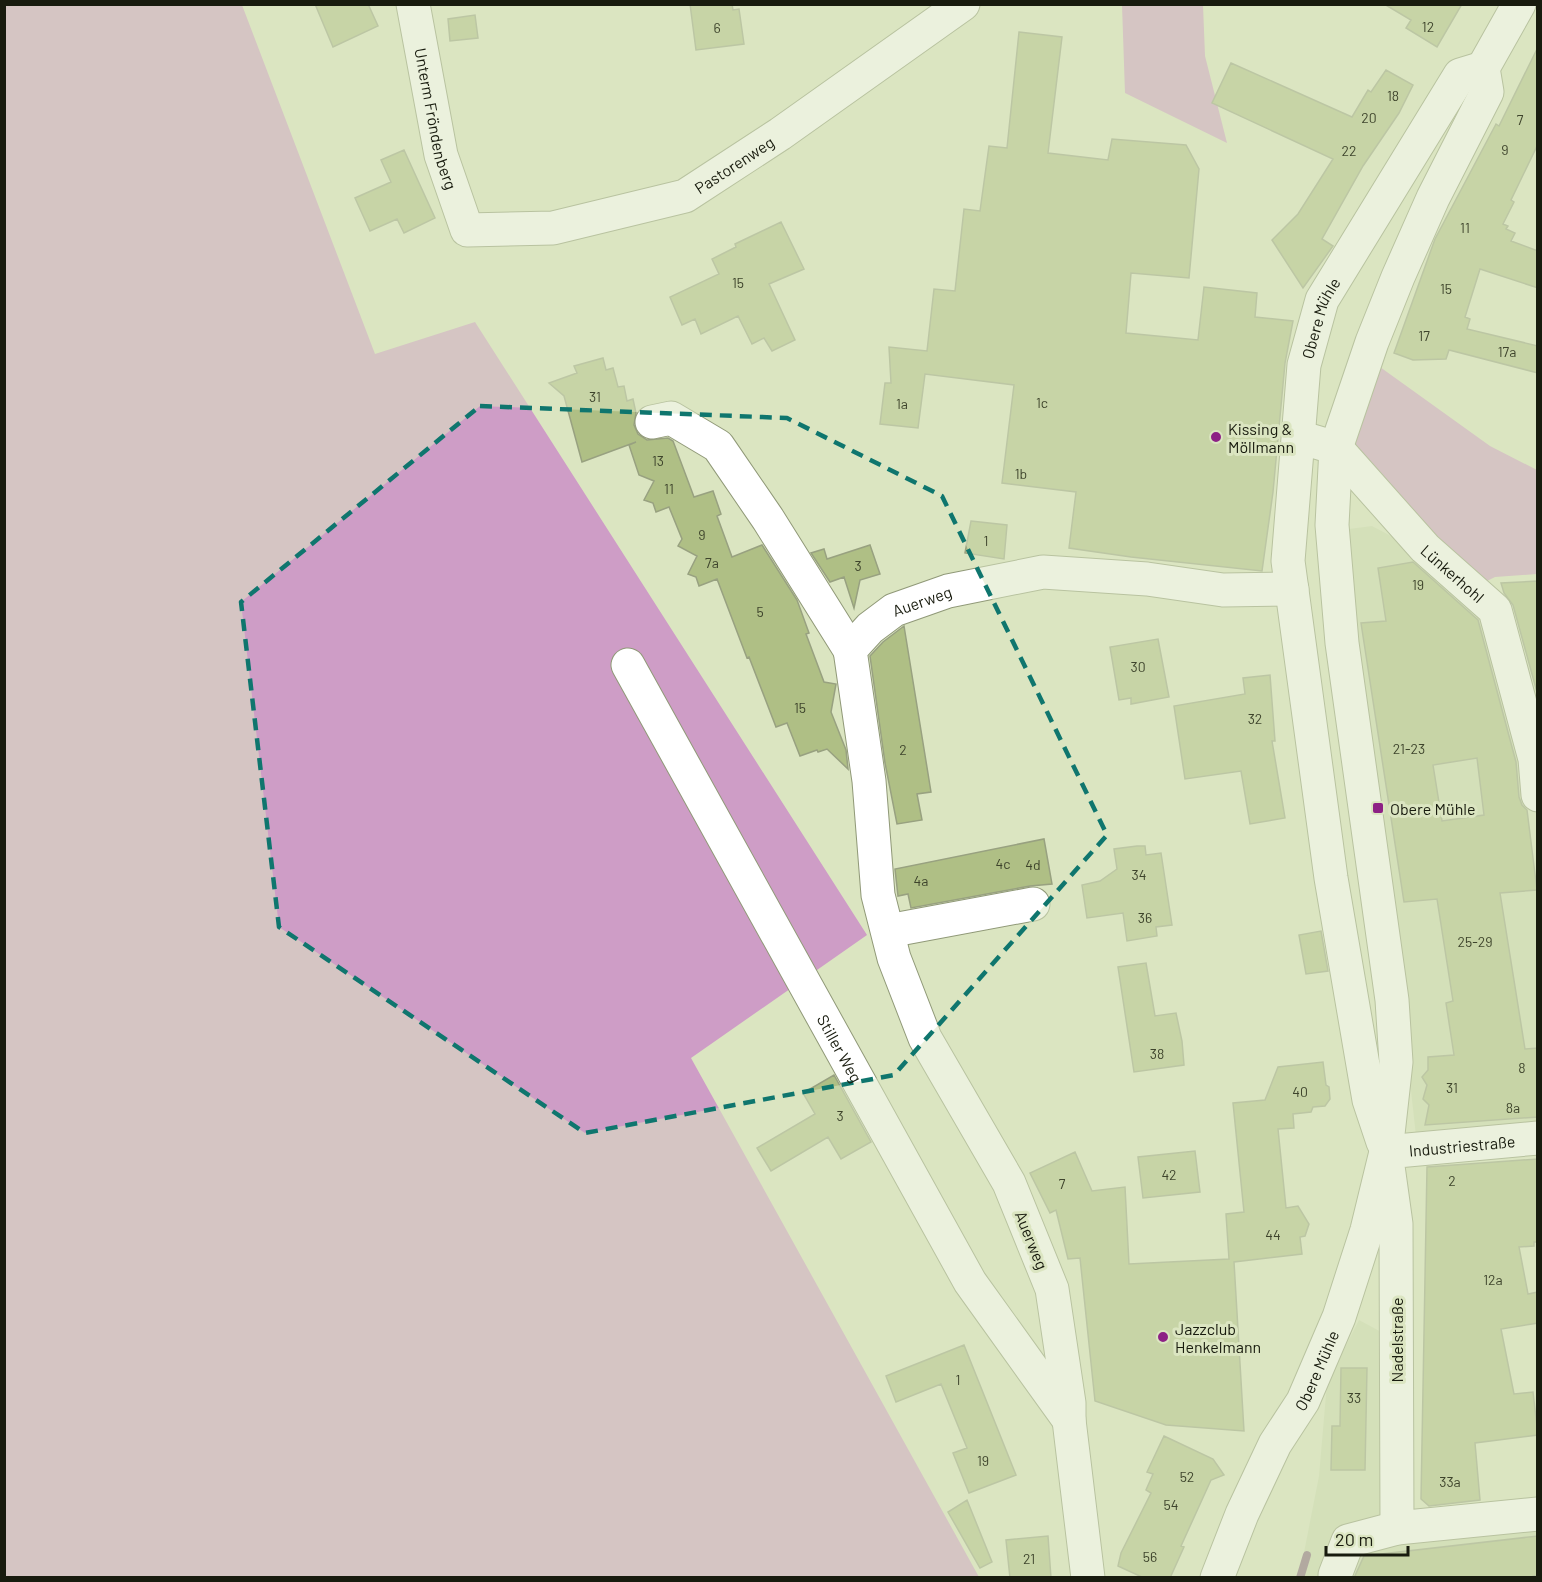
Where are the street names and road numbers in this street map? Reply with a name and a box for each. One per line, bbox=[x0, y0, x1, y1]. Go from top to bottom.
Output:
street label: Unterm Fröndenberg bbox=[412, 46, 462, 192]
street label: Pastorenweg bbox=[691, 131, 777, 197]
street label: Obere Mühle bbox=[1297, 274, 1343, 361]
street label: Lünkerhohl bbox=[1418, 540, 1489, 606]
street label: Auerweg bbox=[890, 581, 954, 619]
street label: Stiller Weg bbox=[814, 1011, 867, 1085]
street label: Industriestraße bbox=[1408, 1131, 1516, 1159]
street label: Auerweg bbox=[1012, 1208, 1052, 1272]
street label: Nadelstraße bbox=[1387, 1298, 1406, 1382]
street label: Obere Mühle bbox=[1290, 1327, 1342, 1414]

